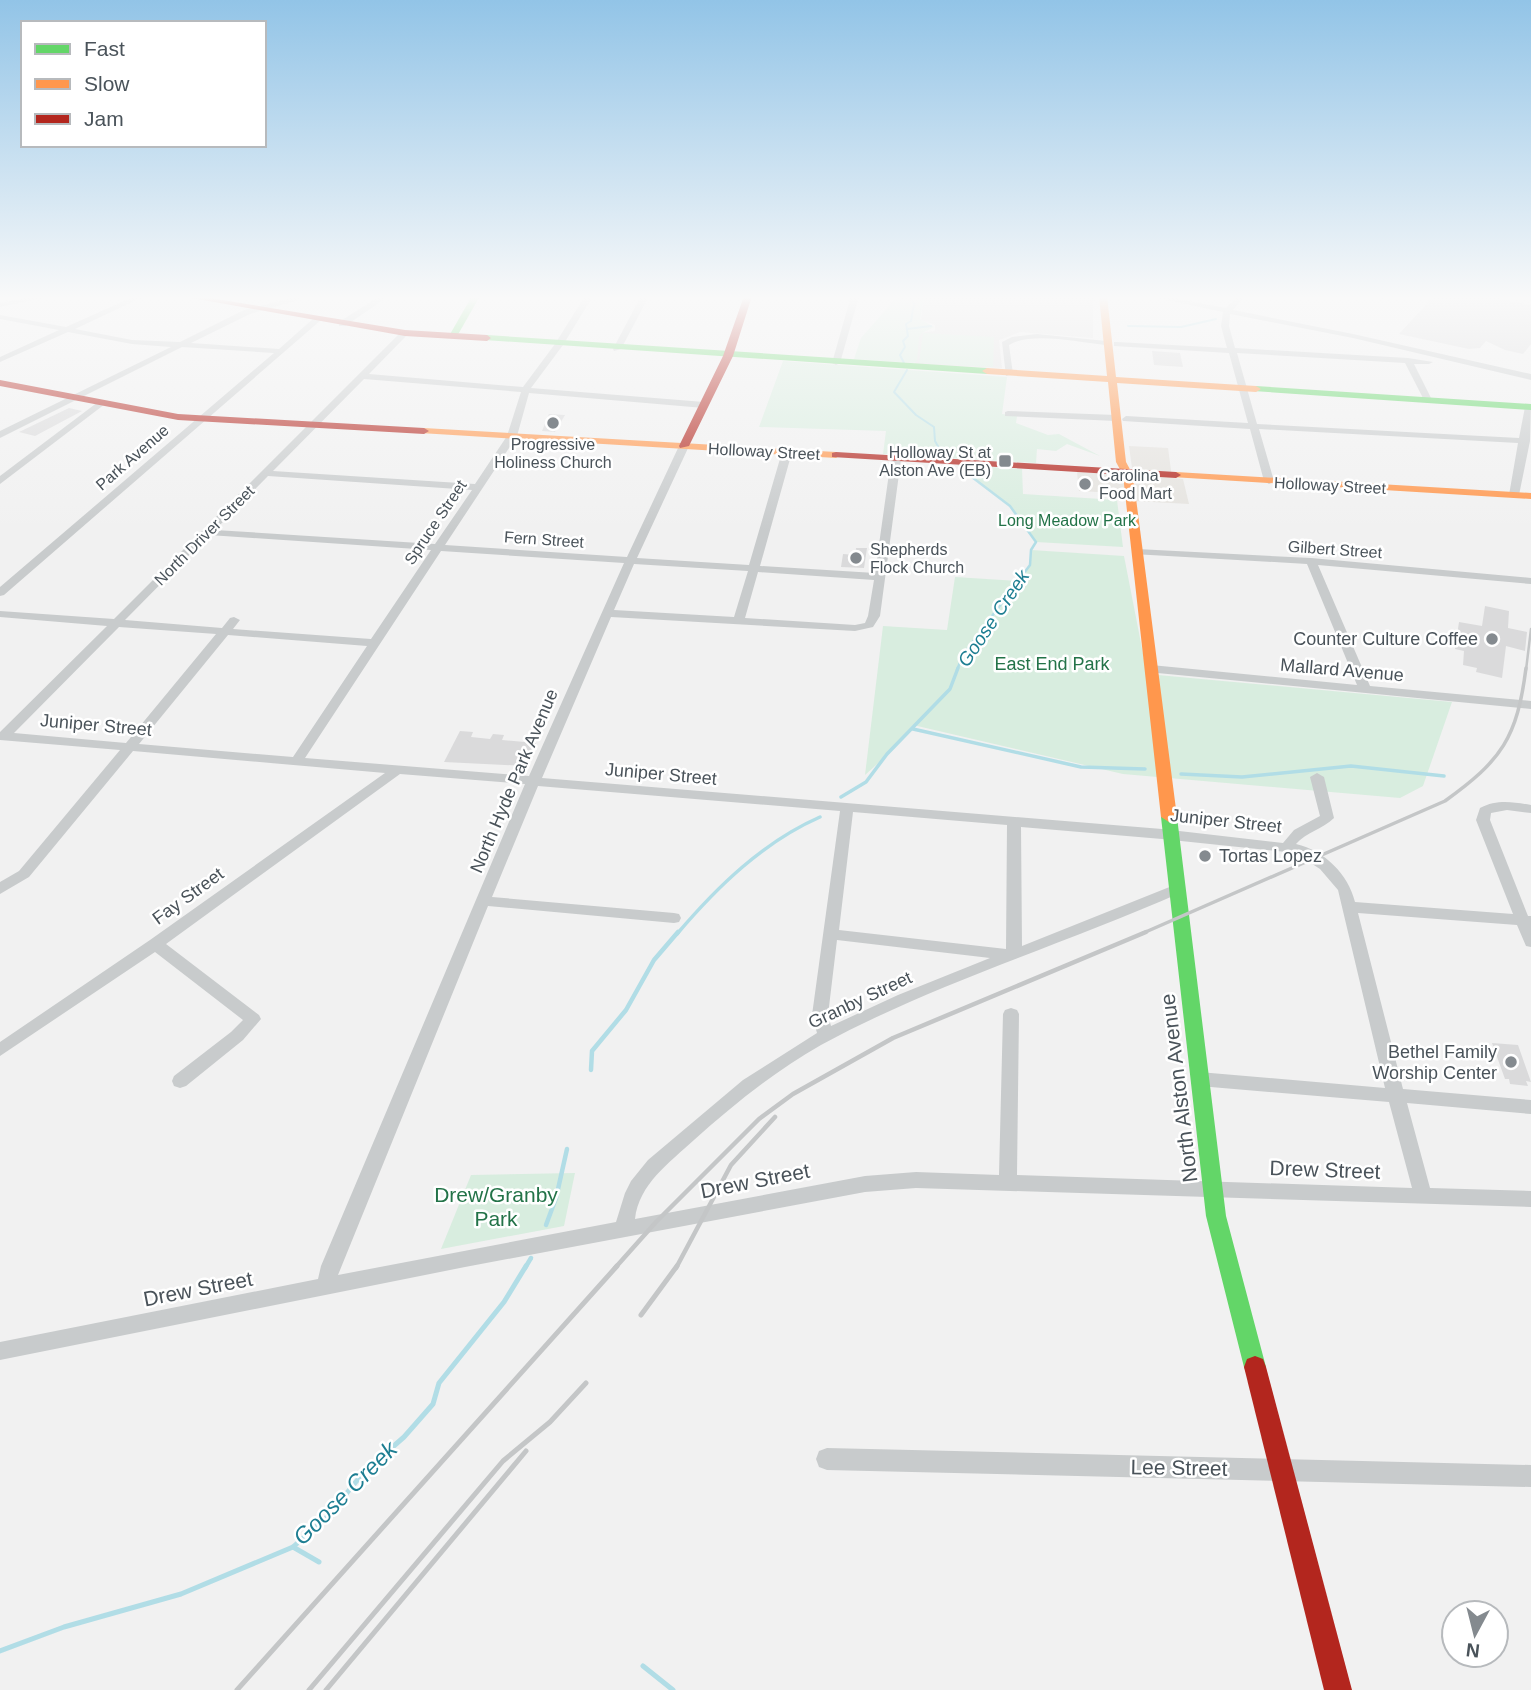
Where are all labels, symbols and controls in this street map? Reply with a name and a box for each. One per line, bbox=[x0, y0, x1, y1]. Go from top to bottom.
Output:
legend bbox=[21, 21, 266, 147]
text: Fast bbox=[84, 37, 125, 60]
text: Slow bbox=[84, 72, 130, 95]
text: Jam bbox=[84, 107, 124, 130]
marker: Progressive Holiness Church bbox=[545, 415, 561, 431]
street label: Park Avenue bbox=[93, 421, 172, 493]
place label: Progressive Holiness Church bbox=[494, 436, 612, 471]
street label: Holloway Street bbox=[708, 440, 821, 463]
place label: Holloway St at Alston Ave (EB) bbox=[879, 444, 992, 479]
marker: Holloway St at Alston Ave (EB) bbox=[997, 453, 1013, 469]
place label: Carolina Food Mart bbox=[1099, 467, 1172, 502]
street label: Holloway Street bbox=[1274, 474, 1387, 497]
marker: Carolina Food Mart bbox=[1077, 476, 1093, 492]
street label: Spruce Street bbox=[401, 477, 470, 568]
street label: North Driver Street bbox=[151, 482, 258, 589]
park label: Long Meadow Park bbox=[998, 512, 1137, 529]
street label: Fern Street bbox=[503, 528, 585, 551]
street label: Gilbert Street bbox=[1287, 538, 1383, 561]
place label: Shepherds Flock Church bbox=[870, 541, 964, 576]
marker: Shepherds Flock Church bbox=[848, 550, 864, 566]
water label: Goose Creek bbox=[953, 565, 1034, 671]
place label: Counter Culture Coffee bbox=[1293, 629, 1478, 649]
marker: Counter Culture Coffee bbox=[1484, 631, 1500, 647]
park label: East End Park bbox=[994, 654, 1111, 674]
street label: Mallard Avenue bbox=[1279, 655, 1405, 685]
street label: North Hyde Park Avenue bbox=[466, 686, 562, 876]
street label: Juniper Street bbox=[39, 710, 153, 740]
street label: Juniper Street bbox=[604, 759, 718, 789]
street label: Juniper Street bbox=[1169, 805, 1283, 837]
place label: Tortas Lopez bbox=[1219, 846, 1322, 866]
marker: Tortas Lopez bbox=[1197, 848, 1213, 864]
street label: Fay Street bbox=[149, 864, 227, 928]
street label: Granby Street bbox=[805, 967, 915, 1033]
street label: North Alston Avenue bbox=[1156, 992, 1201, 1184]
place label: Bethel Family Worship Center bbox=[1372, 1042, 1497, 1083]
marker: Bethel Family Worship Center bbox=[1503, 1054, 1519, 1070]
street label: Drew Street bbox=[1269, 1156, 1381, 1183]
street label: Drew Street bbox=[698, 1159, 812, 1202]
park label: Drew/Granby Park bbox=[434, 1183, 558, 1230]
street label: Drew Street bbox=[141, 1267, 255, 1310]
water label: Goose Creek bbox=[288, 1435, 403, 1550]
street label: Lee Street bbox=[1130, 1455, 1228, 1480]
north arrow bbox=[1440, 1599, 1510, 1669]
text: N bbox=[1465, 1639, 1481, 1662]

